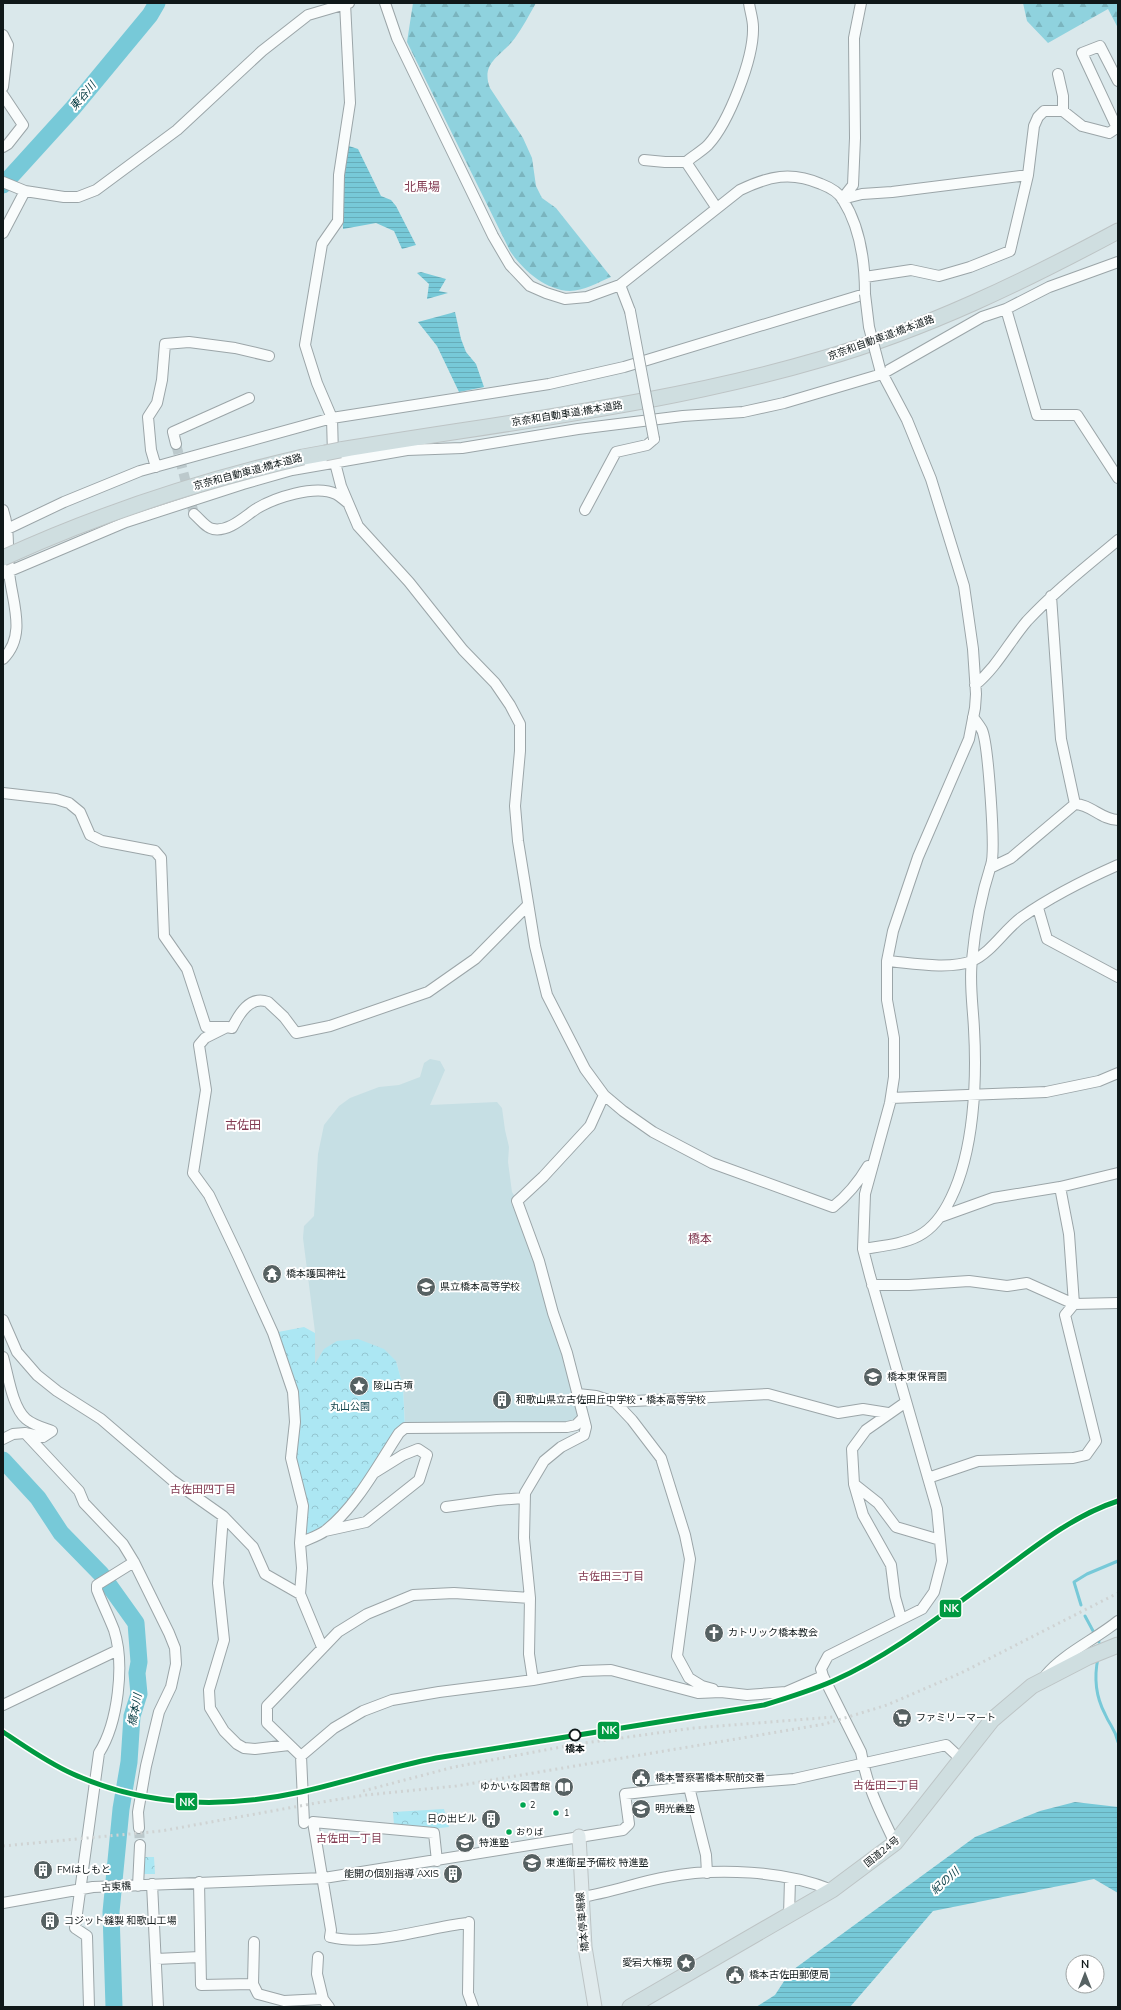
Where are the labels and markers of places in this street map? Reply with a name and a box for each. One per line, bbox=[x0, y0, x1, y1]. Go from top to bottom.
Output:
temple icon: 橋本護国神社 bbox=[261, 1263, 283, 1285]
place label: 橋本護国神社 bbox=[286, 1267, 346, 1281]
school or university icon: 県立橋本高等学校 bbox=[415, 1276, 437, 1298]
place label: 県立橋本高等学校 bbox=[440, 1280, 520, 1294]
school or university icon: 橋本東保育園 bbox=[862, 1366, 884, 1388]
place label: 橋本東保育園 bbox=[887, 1370, 947, 1384]
place icon: 陵山古墳 bbox=[348, 1375, 370, 1397]
place label: 陵山古墳 bbox=[373, 1379, 413, 1393]
building icon: 和歌山県立古佐田丘中学校・橋本高等学校 bbox=[491, 1389, 513, 1411]
place label: 和歌山県立古佐田丘中学校・橋本高等学校 bbox=[516, 1393, 706, 1407]
church icon: カトリック橋本教会 bbox=[703, 1622, 725, 1644]
place label: カトリック橋本教会 bbox=[728, 1626, 818, 1640]
supermarket icon: ファミリーマート bbox=[891, 1707, 913, 1729]
place label: ファミリーマート bbox=[916, 1711, 996, 1725]
marker: 橋本 bbox=[568, 1728, 582, 1742]
place label: 橋本 bbox=[565, 1742, 585, 1756]
public building icon: 橋本警察署橋本駅前交番 bbox=[630, 1767, 652, 1789]
place label: 橋本警察署橋本駅前交番 bbox=[655, 1771, 765, 1785]
library icon: ゆかいな図書館 bbox=[553, 1776, 575, 1798]
place label: ゆかいな図書館 bbox=[480, 1780, 550, 1794]
school or university icon: 明光義塾 bbox=[630, 1798, 652, 1820]
place label: 2 bbox=[530, 1799, 535, 1811]
marker: 2 bbox=[518, 1800, 528, 1810]
place label: 明光義塾 bbox=[655, 1802, 695, 1816]
place label: 1 bbox=[564, 1807, 569, 1819]
building icon: 日の出ビル bbox=[480, 1808, 502, 1830]
marker: 1 bbox=[551, 1808, 561, 1818]
place label: 日の出ビル bbox=[427, 1812, 477, 1826]
place label: おりば bbox=[516, 1826, 543, 1838]
marker: おりば bbox=[504, 1827, 514, 1837]
school or university icon: 特進塾 bbox=[454, 1832, 476, 1854]
place label: 特進塾 bbox=[479, 1836, 509, 1850]
school or university icon: 東進衛星予備校 特進塾 bbox=[521, 1852, 543, 1874]
place label: 東進衛星予備校 特進塾 bbox=[546, 1856, 649, 1870]
building icon: FMはしもと bbox=[32, 1859, 54, 1881]
place label: FMはしもと bbox=[57, 1863, 111, 1877]
building icon: 能開の個別指導 AXIS bbox=[442, 1863, 464, 1885]
place label: 能開の個別指導 AXIS bbox=[344, 1867, 439, 1881]
building icon: コジット縫製 和歌山工場 bbox=[39, 1910, 61, 1932]
place label: コジット縫製 和歌山工場 bbox=[64, 1914, 177, 1928]
place icon: 愛宕大権現 bbox=[675, 1952, 697, 1974]
place label: 愛宕大権現 bbox=[622, 1956, 672, 1970]
public building icon: 橋本古佐田郵便局 bbox=[724, 1964, 746, 1986]
place label: 橋本古佐田郵便局 bbox=[749, 1968, 829, 1982]

